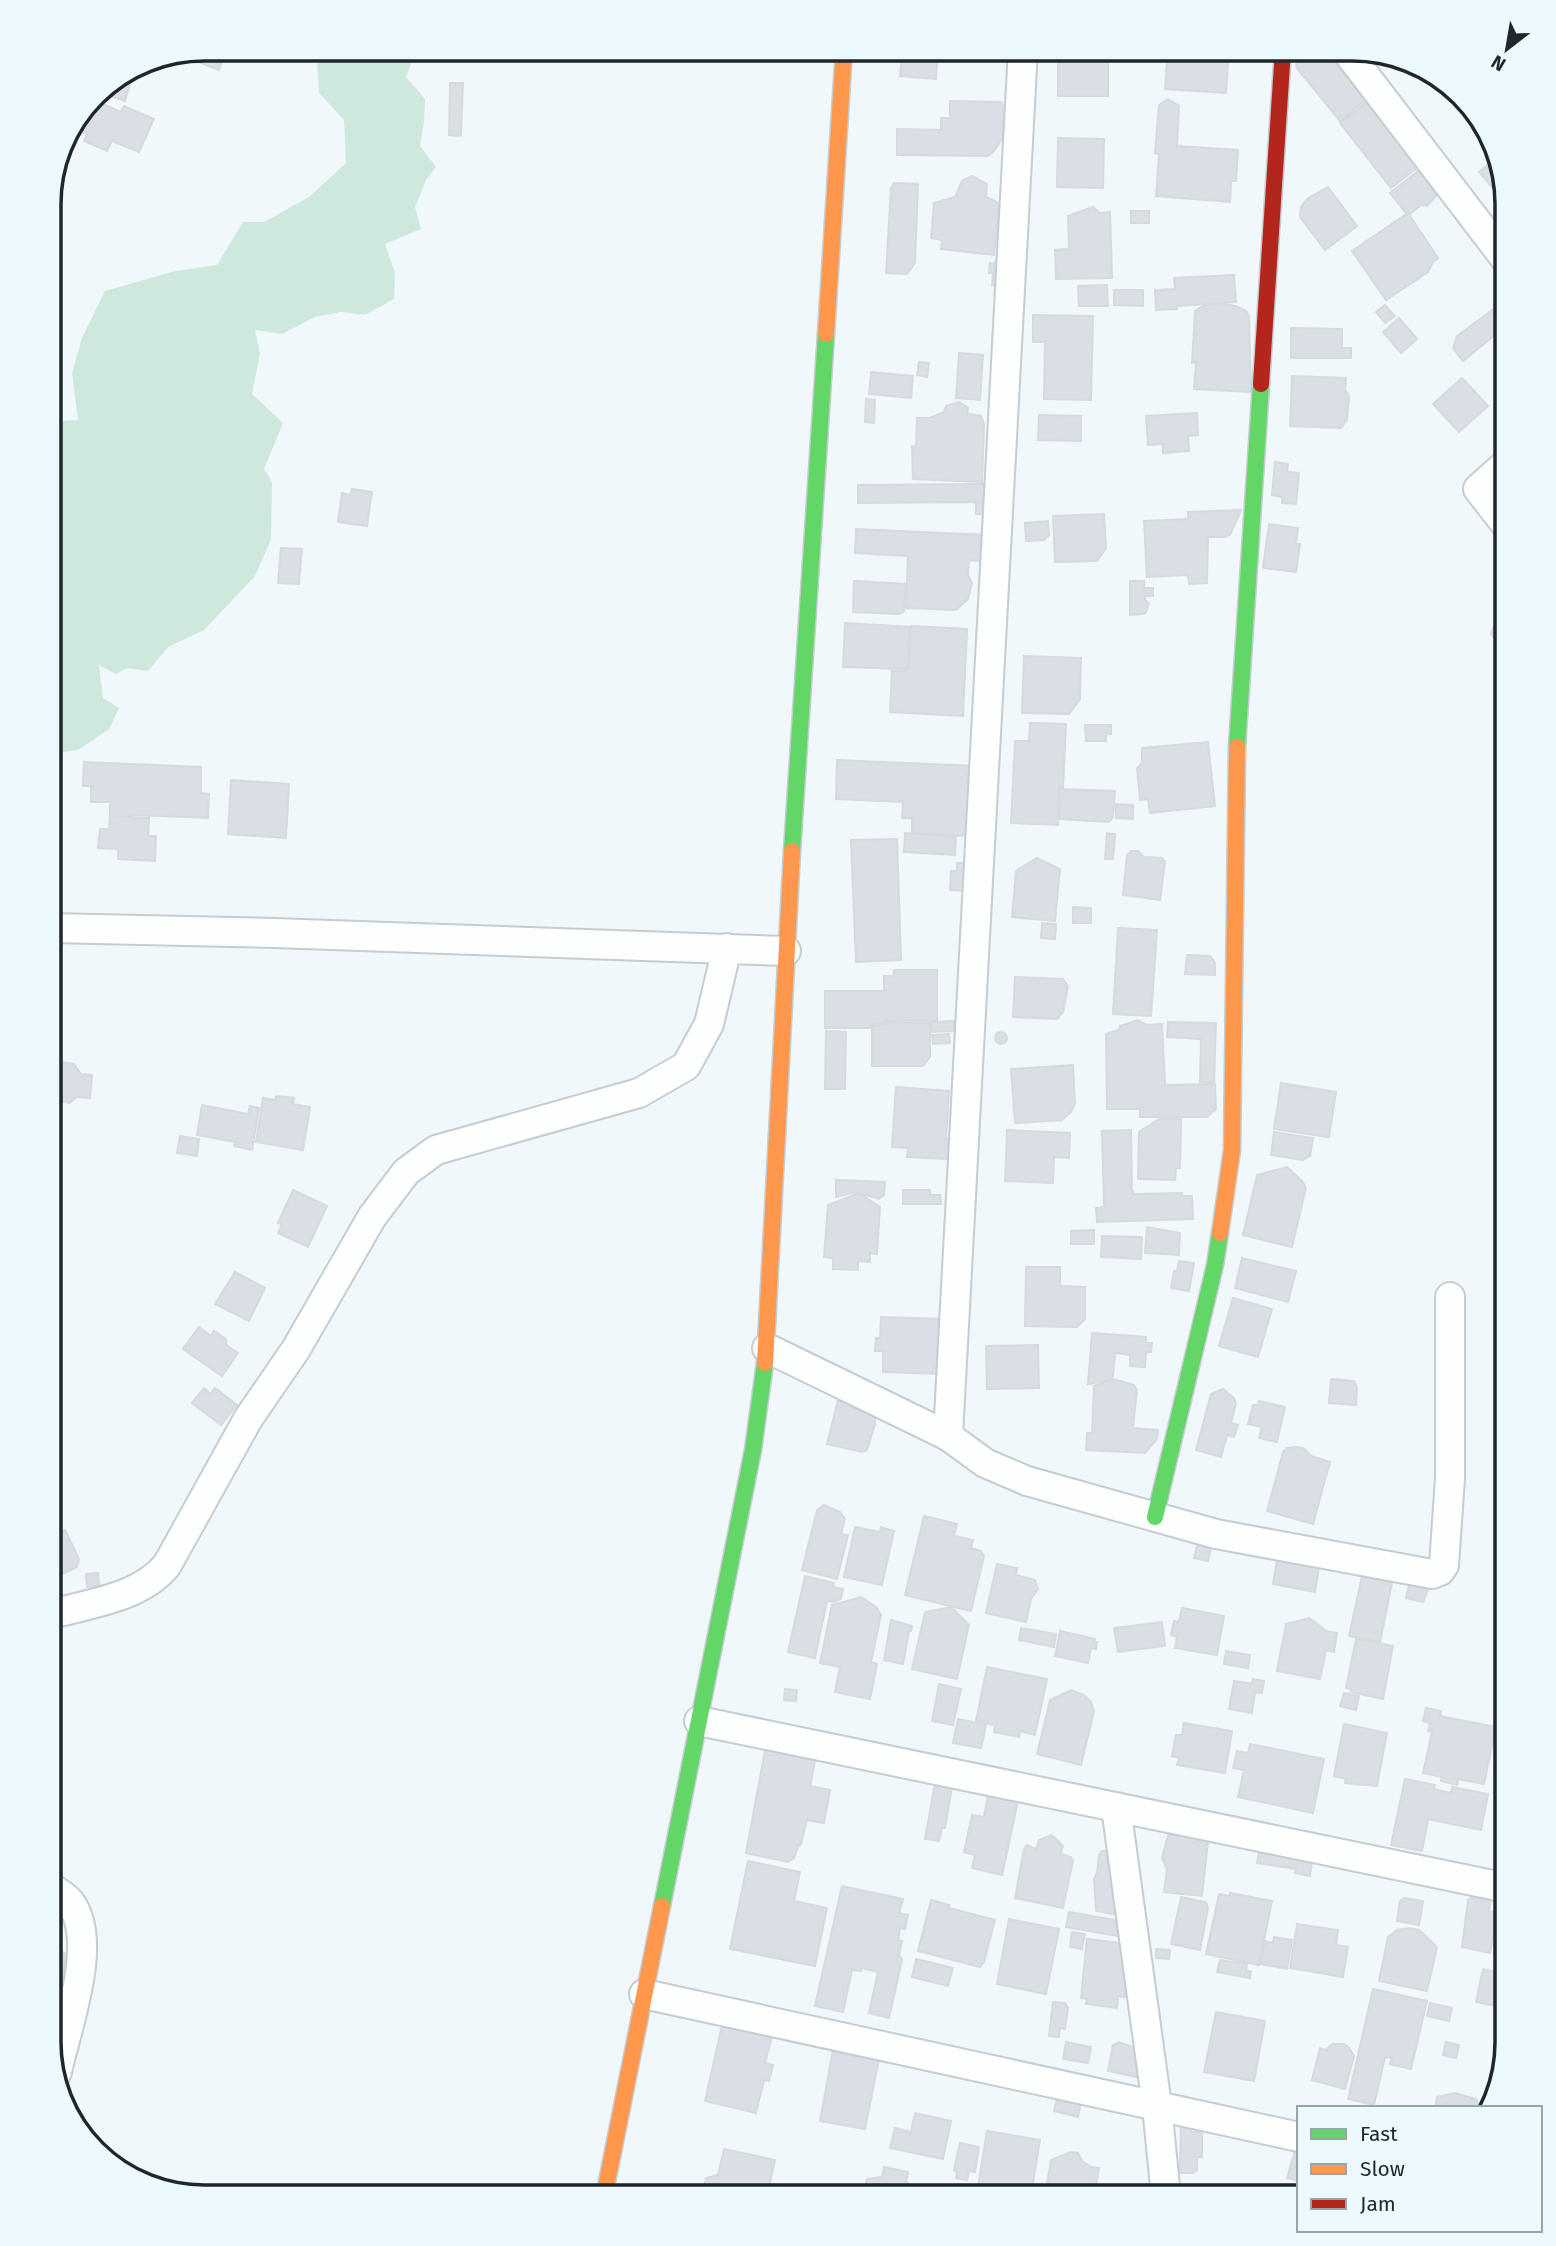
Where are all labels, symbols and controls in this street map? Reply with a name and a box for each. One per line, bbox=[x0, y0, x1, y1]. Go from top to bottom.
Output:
north arrow bbox=[1472, 14, 1542, 84]
text: N bbox=[1487, 50, 1510, 76]
legend bbox=[1297, 2106, 1542, 2232]
text: Fast bbox=[1360, 2121, 1398, 2147]
text: Slow bbox=[1360, 2156, 1405, 2182]
text: Jam bbox=[1360, 2191, 1396, 2217]

